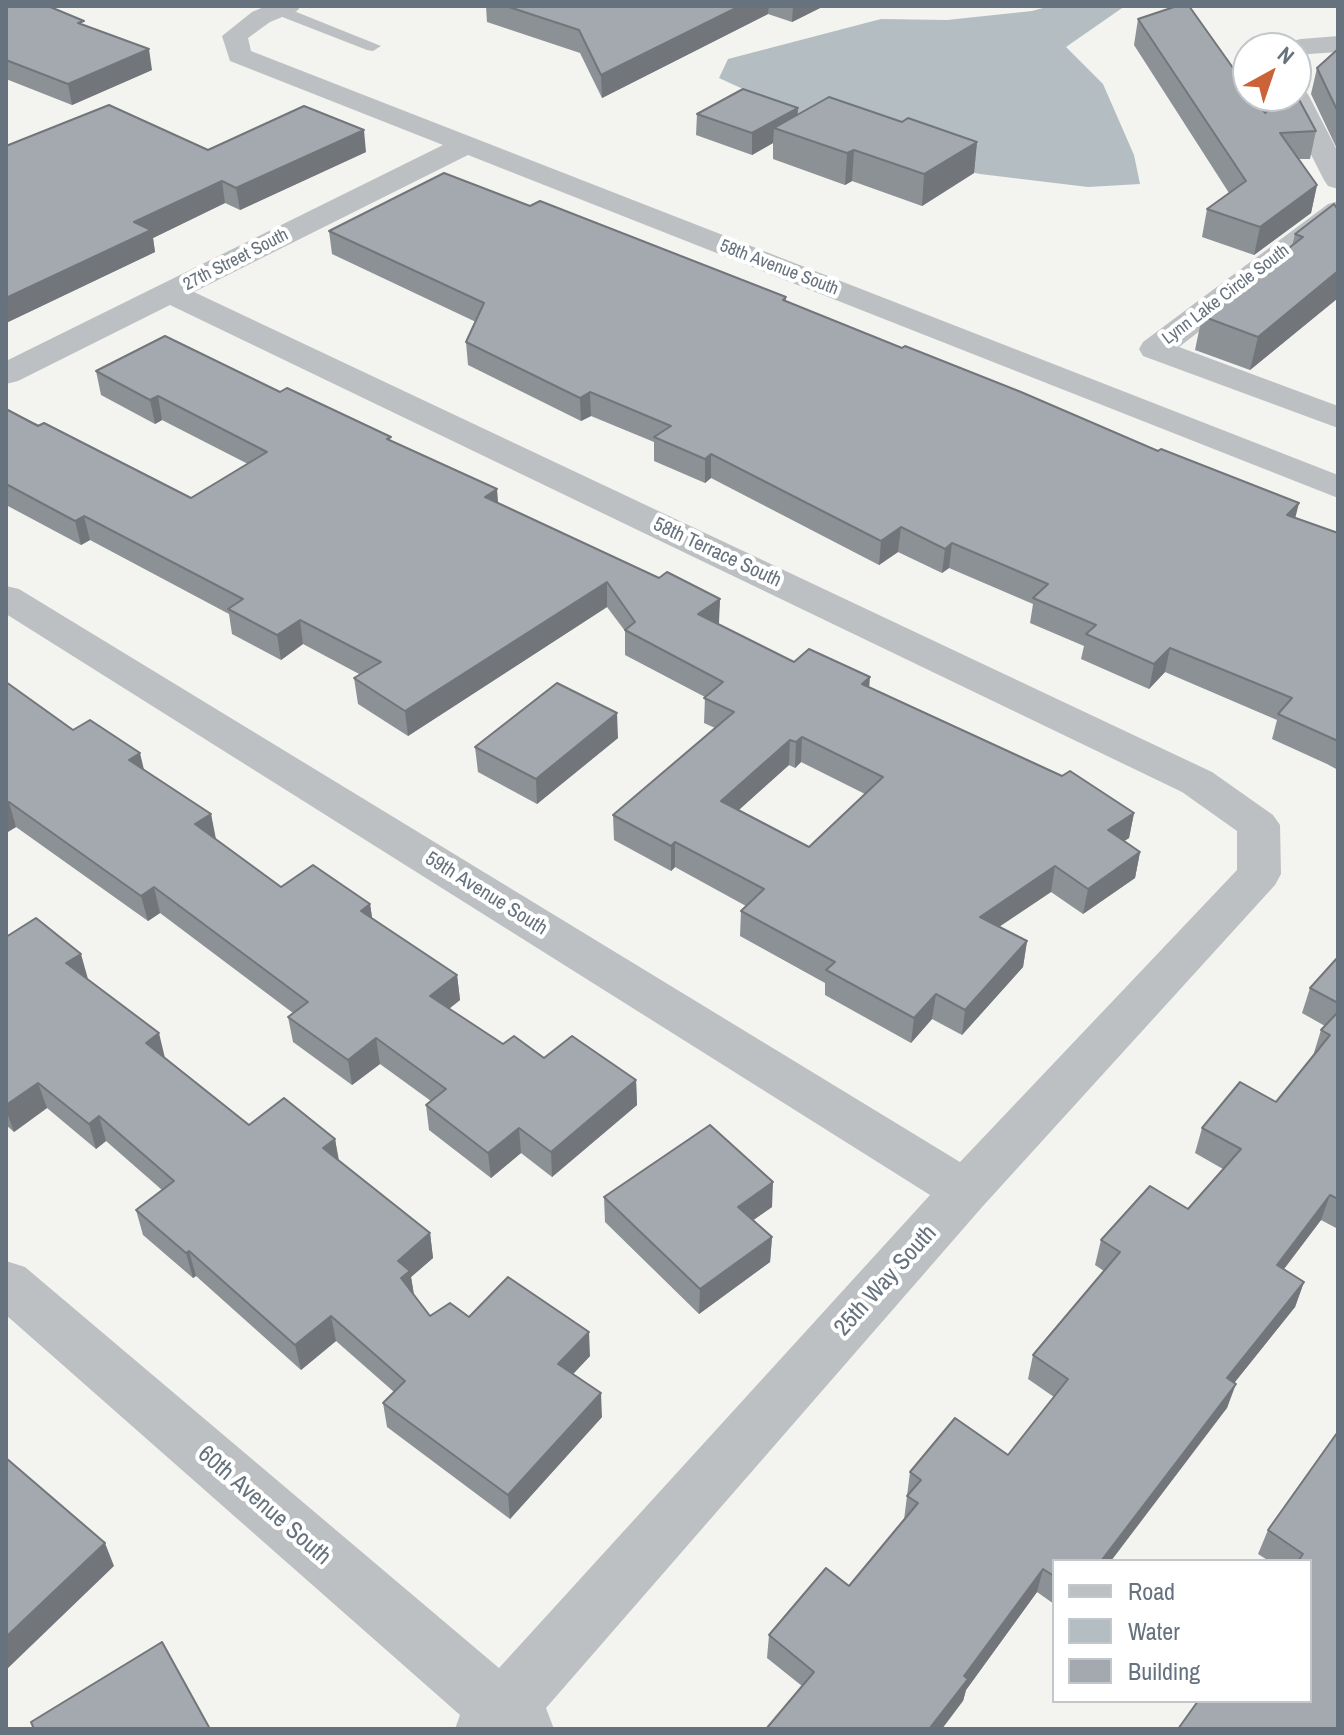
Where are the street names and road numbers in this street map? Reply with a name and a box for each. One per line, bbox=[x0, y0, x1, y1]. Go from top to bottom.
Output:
street label: 27th Street South bbox=[180, 224, 292, 296]
street label: 58th Avenue South bbox=[717, 235, 841, 301]
street label: Lynn Lake Circle South bbox=[1158, 240, 1294, 350]
street label: 58th Terrace South bbox=[649, 513, 785, 593]
street label: 59th Avenue South bbox=[421, 847, 551, 941]
street label: 25th Way South bbox=[829, 1220, 943, 1342]
street label: 60th Avenue South bbox=[192, 1440, 336, 1572]

